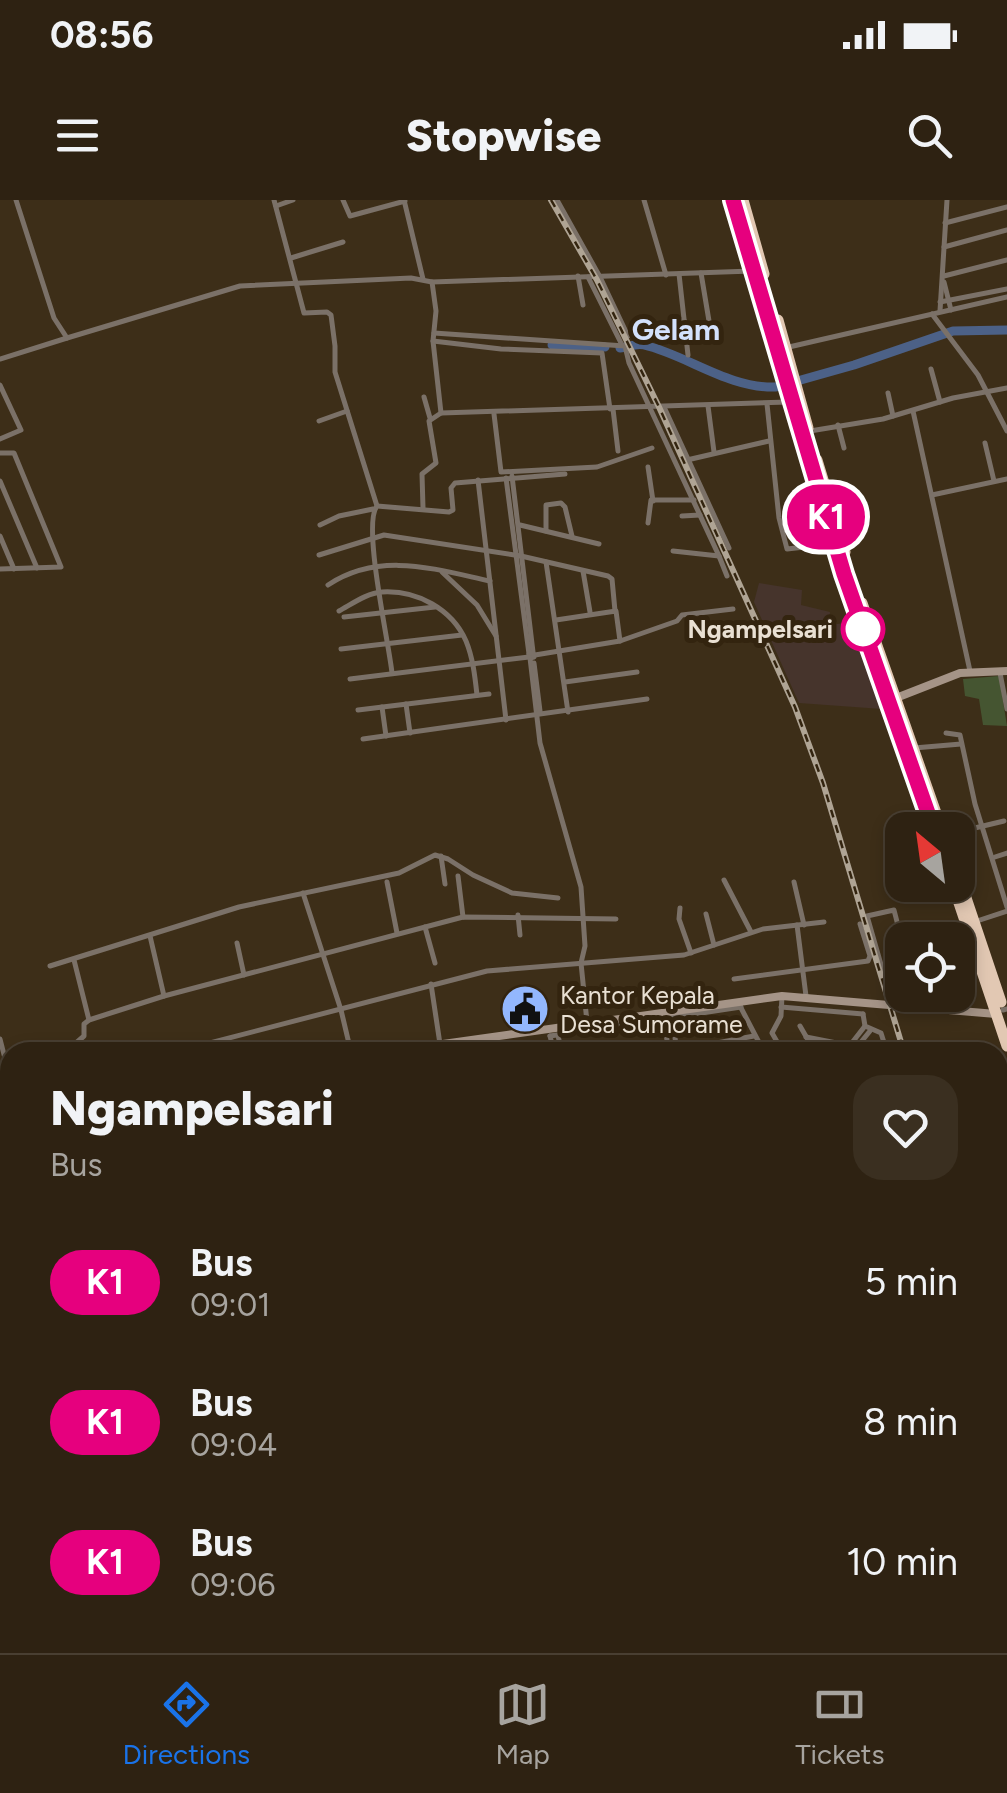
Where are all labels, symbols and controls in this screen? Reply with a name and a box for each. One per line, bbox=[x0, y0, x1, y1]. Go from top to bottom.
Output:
text: 08:56 bbox=[50, 12, 153, 58]
icon: menu bbox=[50, 108, 105, 163]
text: Stopwise bbox=[406, 108, 601, 162]
icon: search bbox=[902, 108, 957, 163]
district label: Gelam bbox=[632, 311, 720, 348]
line badge: K1 bbox=[781, 484, 871, 550]
text: K1 bbox=[807, 496, 845, 538]
marker: Ngampelsari bbox=[842, 608, 884, 650]
place label: Ngampelsari bbox=[687, 614, 833, 644]
north arrow bbox=[885, 812, 975, 902]
map controls bbox=[885, 812, 975, 1012]
button: locate bbox=[885, 922, 975, 1012]
place label: Kantor Kepala Desa Sumorame bbox=[560, 980, 743, 1039]
public building icon: Kantor Kepala Desa Sumorame bbox=[499, 983, 551, 1035]
button: heart bbox=[853, 1075, 958, 1180]
text: Ngampelsari bbox=[50, 1079, 334, 1137]
text: Bus bbox=[50, 1146, 102, 1184]
text: Bus bbox=[190, 1240, 253, 1286]
text: 5 min bbox=[864, 1259, 958, 1305]
text: K1 bbox=[86, 1261, 124, 1303]
text: 09:01 bbox=[190, 1286, 270, 1324]
text: Bus bbox=[190, 1380, 253, 1426]
text: 8 min bbox=[863, 1399, 958, 1445]
text: K1 bbox=[86, 1401, 124, 1443]
text: 09:04 bbox=[190, 1426, 277, 1464]
text: Bus bbox=[190, 1520, 253, 1566]
text: 10 min bbox=[846, 1539, 958, 1585]
text: K1 bbox=[86, 1541, 124, 1583]
text: 09:06 bbox=[190, 1566, 275, 1604]
tab: Directions bbox=[123, 1677, 250, 1771]
tab: Map bbox=[495, 1677, 550, 1771]
tab: Tickets bbox=[795, 1677, 884, 1771]

